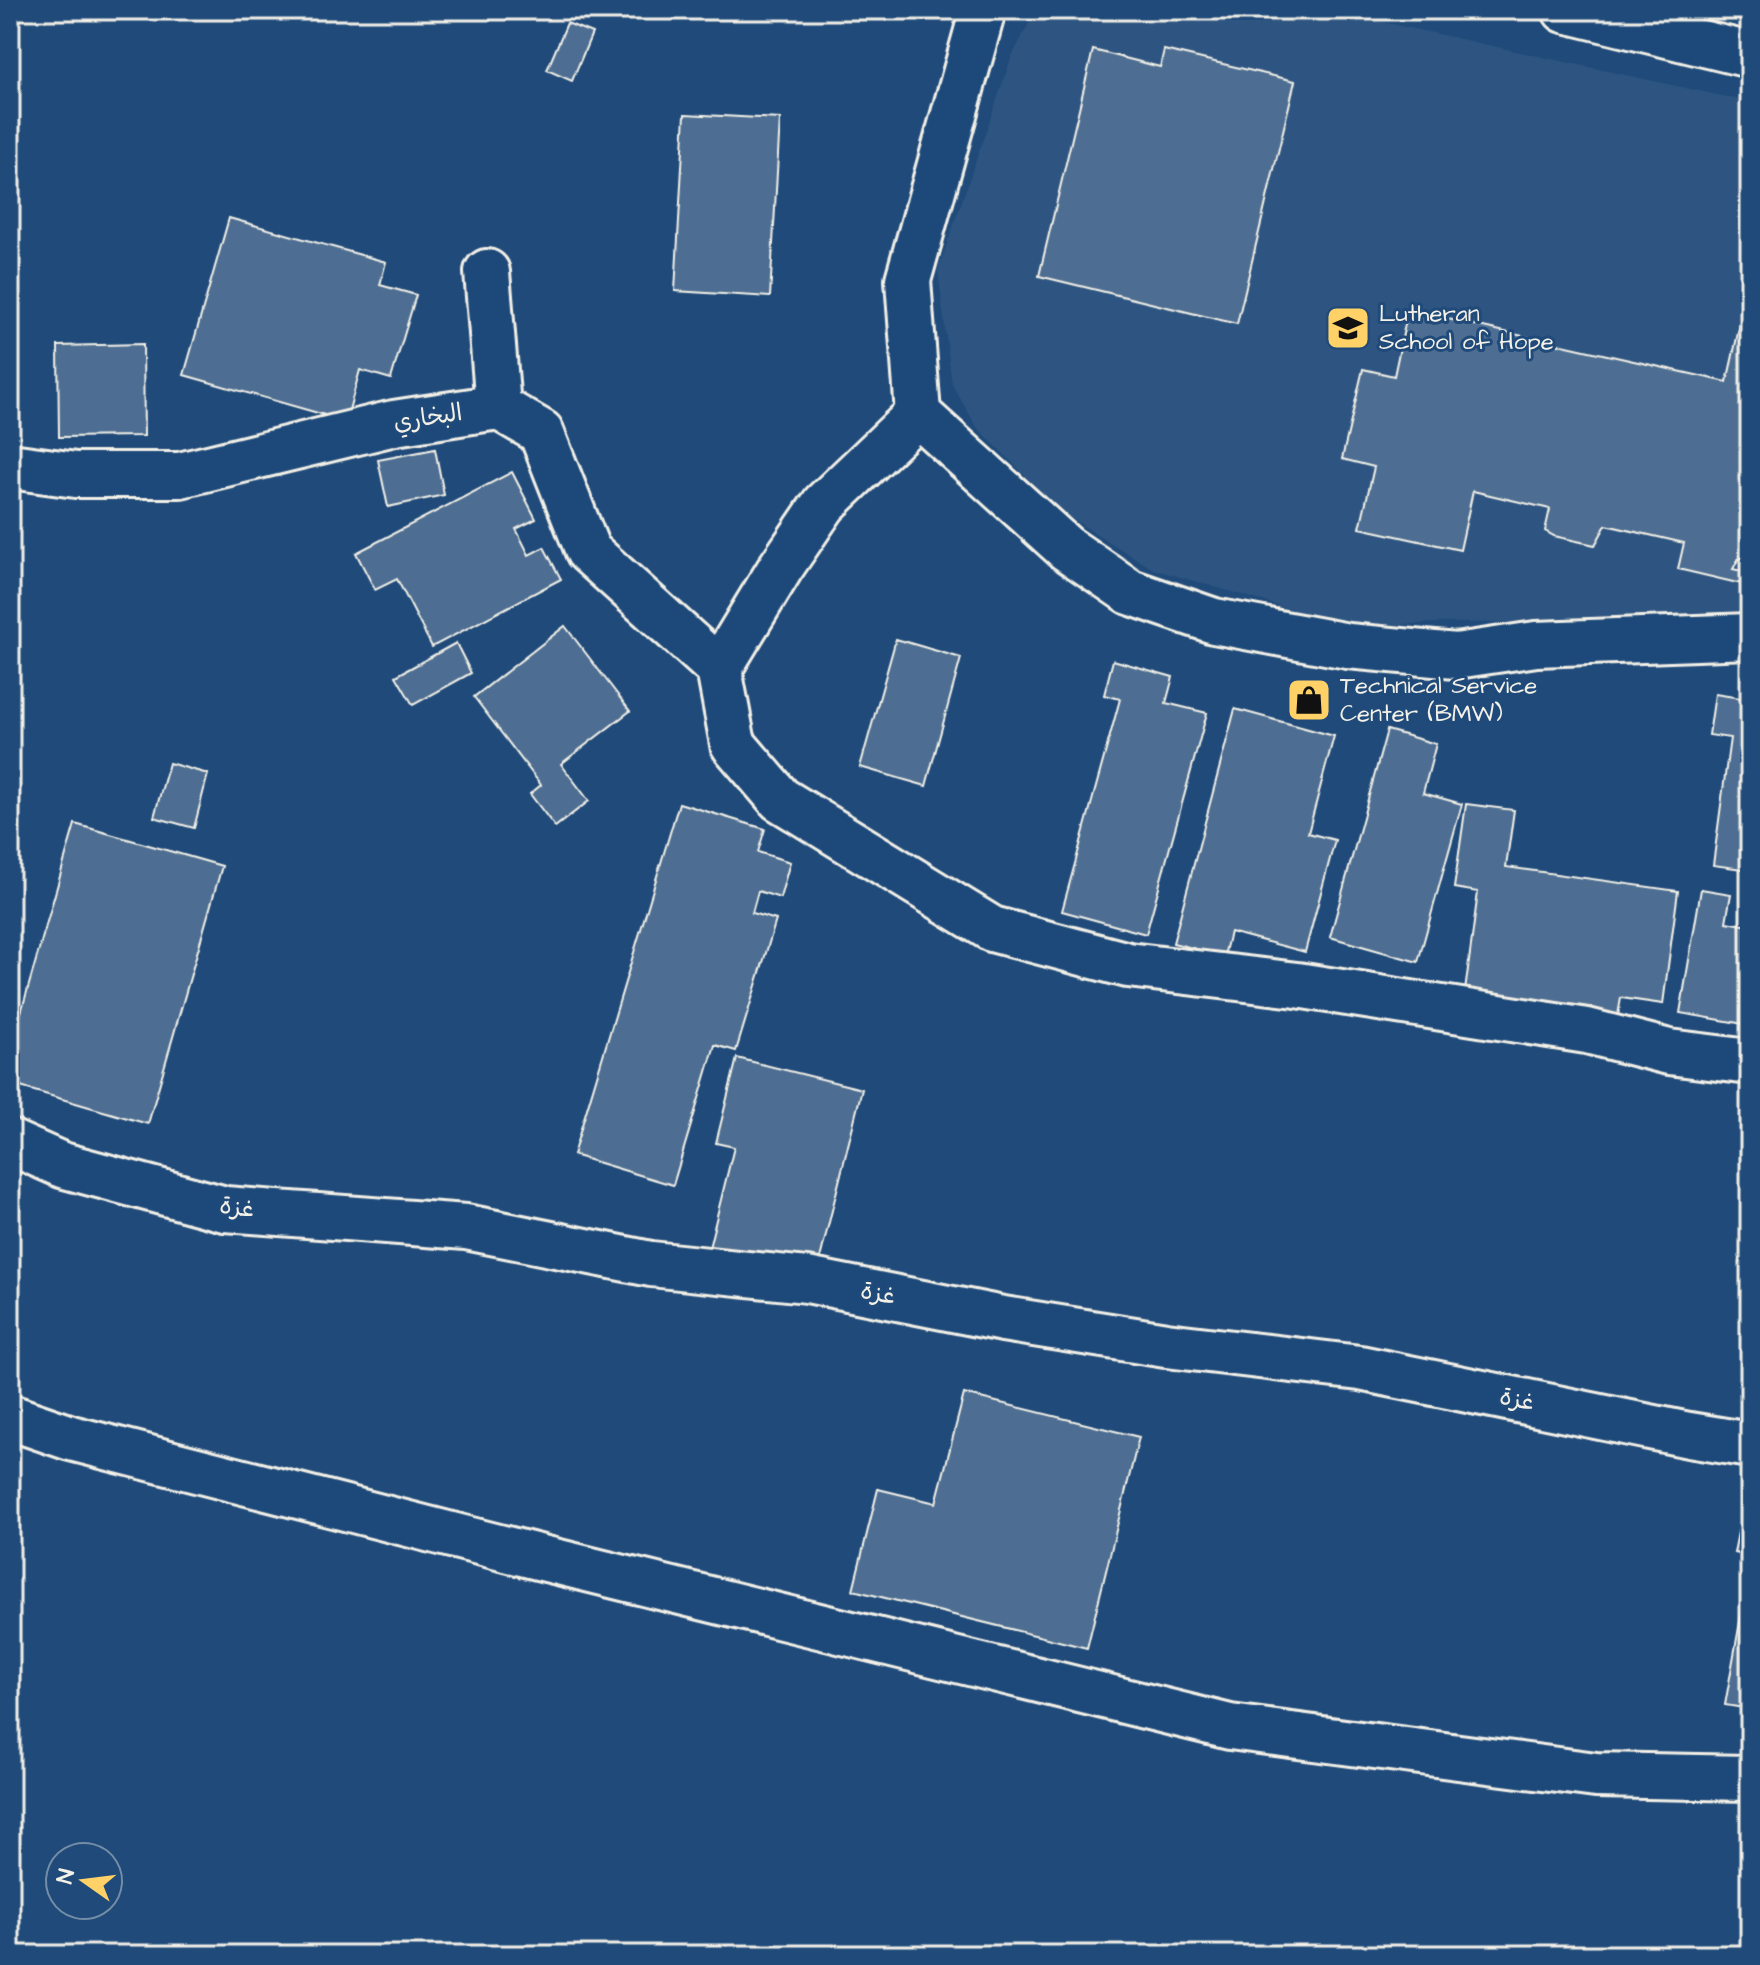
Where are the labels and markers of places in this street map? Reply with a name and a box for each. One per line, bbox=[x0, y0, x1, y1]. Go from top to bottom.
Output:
place label: Lutheran School of Hope bbox=[1379, 297, 1554, 359]
school or university icon: Lutheran School of Hope bbox=[1324, 304, 1372, 352]
place label: Technical Service Center (BMW) bbox=[1340, 669, 1537, 731]
shop icon: Technical Service Center (BMW) bbox=[1285, 676, 1333, 724]

